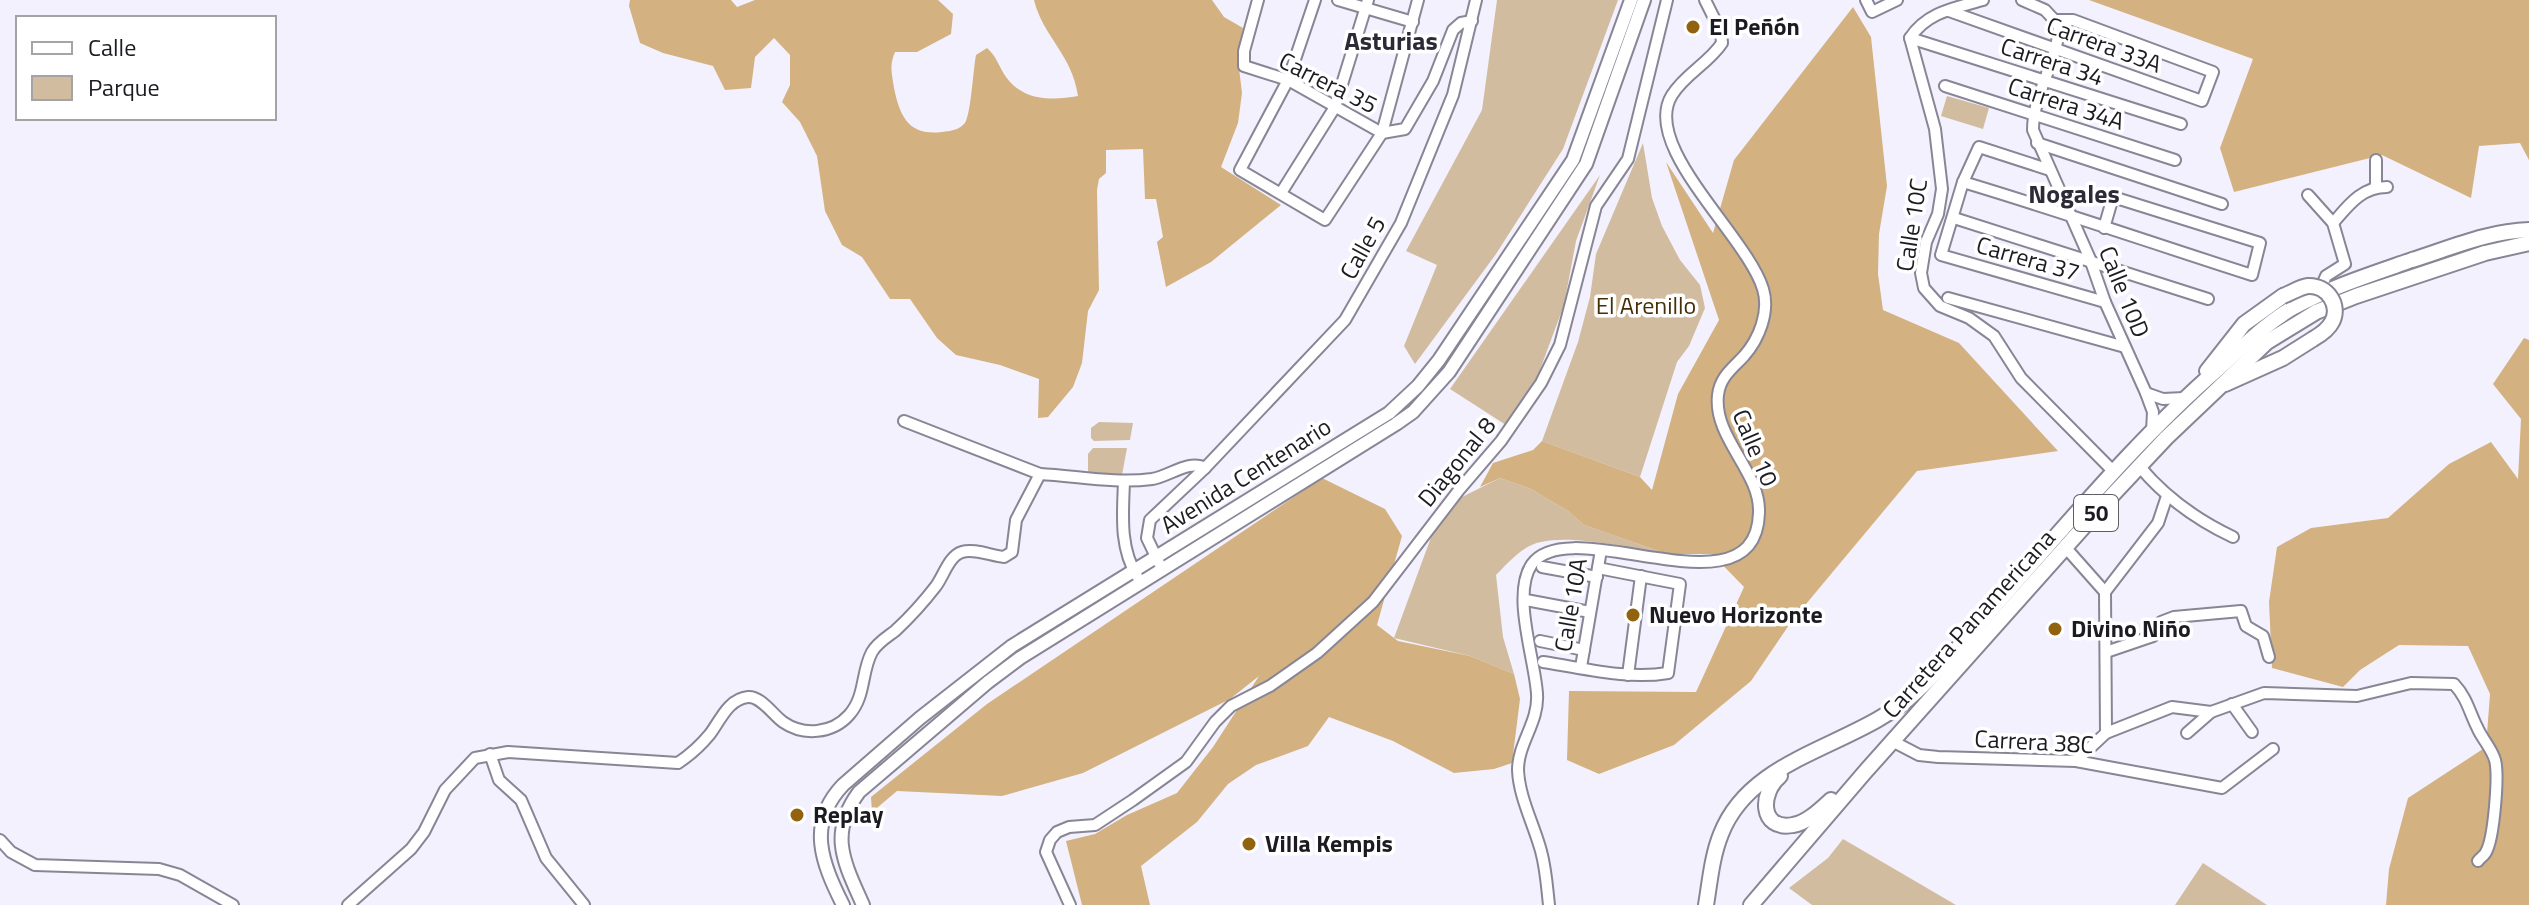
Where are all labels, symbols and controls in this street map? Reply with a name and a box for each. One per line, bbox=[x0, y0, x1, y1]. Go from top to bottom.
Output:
street label: Carrera 33A bbox=[2042, 7, 2167, 82]
place label: El Peñón bbox=[1709, 8, 1800, 44]
legend bbox=[16, 16, 276, 120]
marker: El Peñón bbox=[1684, 18, 1702, 36]
district label: Asturias bbox=[1344, 21, 1438, 60]
street label: Carrera 34 bbox=[1996, 28, 2108, 95]
text: Calle bbox=[88, 29, 136, 65]
street label: Carrera 35 bbox=[1273, 42, 1384, 122]
street label: Carrera 34A bbox=[2004, 67, 2129, 139]
text: Parque bbox=[88, 69, 160, 105]
district label: Nogales bbox=[2028, 174, 2120, 213]
street label: Calle 10C bbox=[1886, 176, 1936, 274]
street label: Calle 5 bbox=[1330, 209, 1394, 286]
street label: Carrera 37 bbox=[1972, 226, 2084, 290]
street label: Calle 10D bbox=[2090, 240, 2160, 343]
park label: El Arenillo bbox=[1596, 287, 1696, 323]
street label: Calle 10 bbox=[1724, 404, 1788, 492]
street label: Avenida Centenario bbox=[1153, 408, 1338, 542]
street label: Diagonal 8 bbox=[1409, 408, 1504, 514]
road number: 50 bbox=[2074, 495, 2118, 531]
street label: Carretera Panamericana bbox=[1873, 521, 2063, 726]
street label: Calle 10A bbox=[1544, 555, 1596, 655]
place label: Nuevo Horizonte bbox=[1649, 596, 1823, 632]
marker: Nuevo Horizonte bbox=[1624, 606, 1642, 624]
place label: Divino Niño bbox=[2071, 610, 2191, 646]
marker: Divino Niño bbox=[2046, 620, 2064, 638]
street label: Carrera 38C bbox=[1974, 720, 2094, 762]
place label: Replay bbox=[813, 796, 884, 832]
marker: Replay bbox=[788, 806, 806, 824]
place label: Villa Kempis bbox=[1265, 825, 1393, 861]
marker: Villa Kempis bbox=[1240, 835, 1258, 853]

